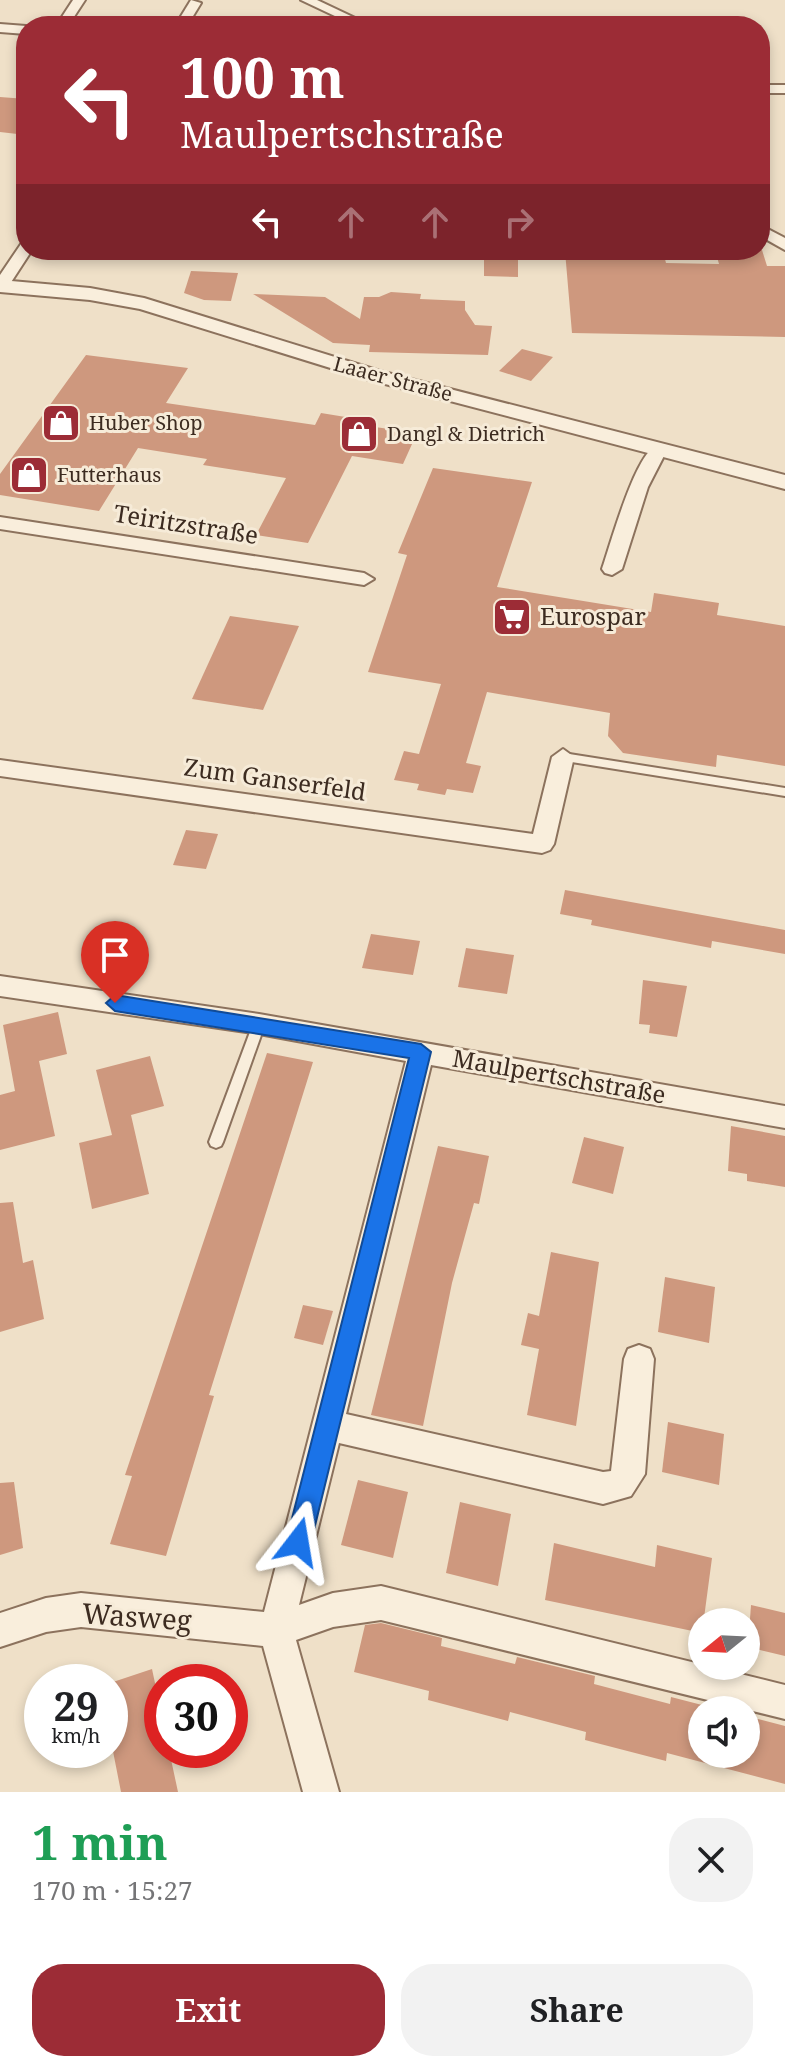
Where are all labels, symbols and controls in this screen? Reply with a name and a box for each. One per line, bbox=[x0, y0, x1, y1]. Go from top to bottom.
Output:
text: 100 m bbox=[180, 38, 345, 114]
icon: left bbox=[48, 48, 152, 152]
text: Maulpertschstraße bbox=[180, 110, 504, 159]
icon: left bbox=[245, 200, 289, 244]
icon: ahead bbox=[329, 200, 373, 244]
icon: ahead bbox=[413, 200, 457, 244]
icon: right bbox=[497, 200, 541, 244]
street label: Laaer Straße bbox=[331, 350, 456, 407]
shop icon: Huber Shop bbox=[40, 402, 82, 444]
place label: Huber Shop bbox=[89, 409, 203, 436]
shop icon: Dangl & Dietrich bbox=[338, 413, 380, 455]
place label: Dangl & Dietrich bbox=[387, 420, 545, 447]
shop icon: Futterhaus bbox=[8, 454, 50, 496]
place label: Futterhaus bbox=[57, 461, 161, 488]
street label: Teiritzstraße bbox=[112, 496, 261, 551]
supermarket icon: Eurospar bbox=[491, 596, 533, 638]
place label: Eurospar bbox=[540, 599, 646, 632]
street label: Zum Ganserfeld bbox=[182, 749, 369, 808]
pin bbox=[81, 921, 149, 1003]
icon: arrive bbox=[93, 933, 137, 977]
street label: Maulpertschstraße bbox=[450, 1041, 668, 1111]
position arrow bbox=[256, 1500, 340, 1584]
street label: Wasweg bbox=[81, 1593, 193, 1639]
north arrow bbox=[688, 1608, 760, 1680]
map controls bbox=[688, 1608, 760, 1768]
speed limit sign: 30 bbox=[144, 1664, 248, 1768]
text: 29 bbox=[53, 1678, 99, 1733]
button: sound bbox=[688, 1696, 760, 1768]
text: km/h bbox=[51, 1722, 101, 1749]
text: 1 min bbox=[32, 1809, 168, 1874]
button: close bbox=[669, 1818, 753, 1902]
text: 170 m · 15:27 bbox=[32, 1872, 193, 1908]
button: Exit bbox=[32, 1964, 385, 2056]
button: Share bbox=[401, 1964, 753, 2056]

